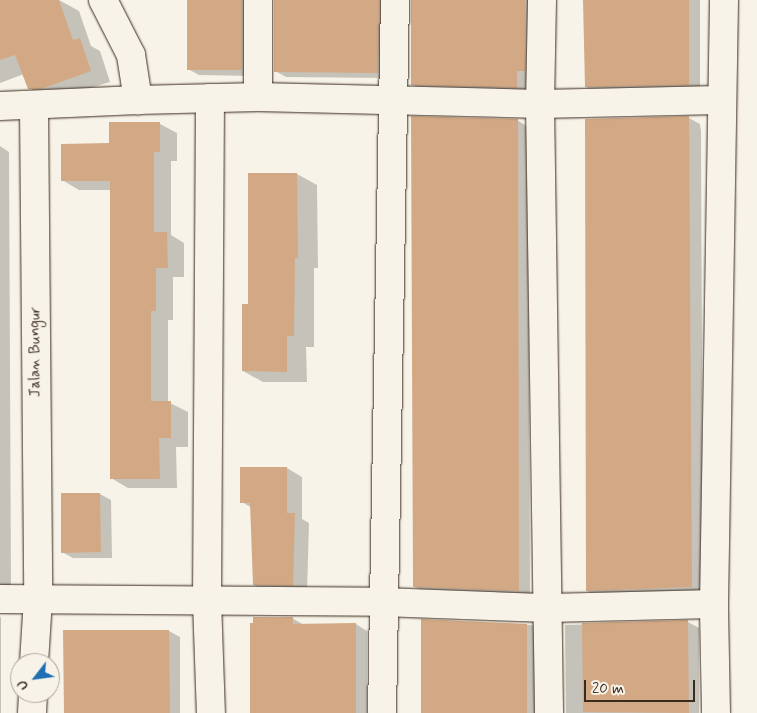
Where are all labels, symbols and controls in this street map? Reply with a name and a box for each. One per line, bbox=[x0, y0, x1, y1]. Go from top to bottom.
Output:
street label: Jalan Bungur bbox=[27, 308, 45, 396]
north arrow bbox=[10, 653, 60, 703]
scale bar bbox=[587, 670, 698, 702]
text: U bbox=[13, 677, 33, 693]
text: 20 m bbox=[592, 679, 624, 699]

